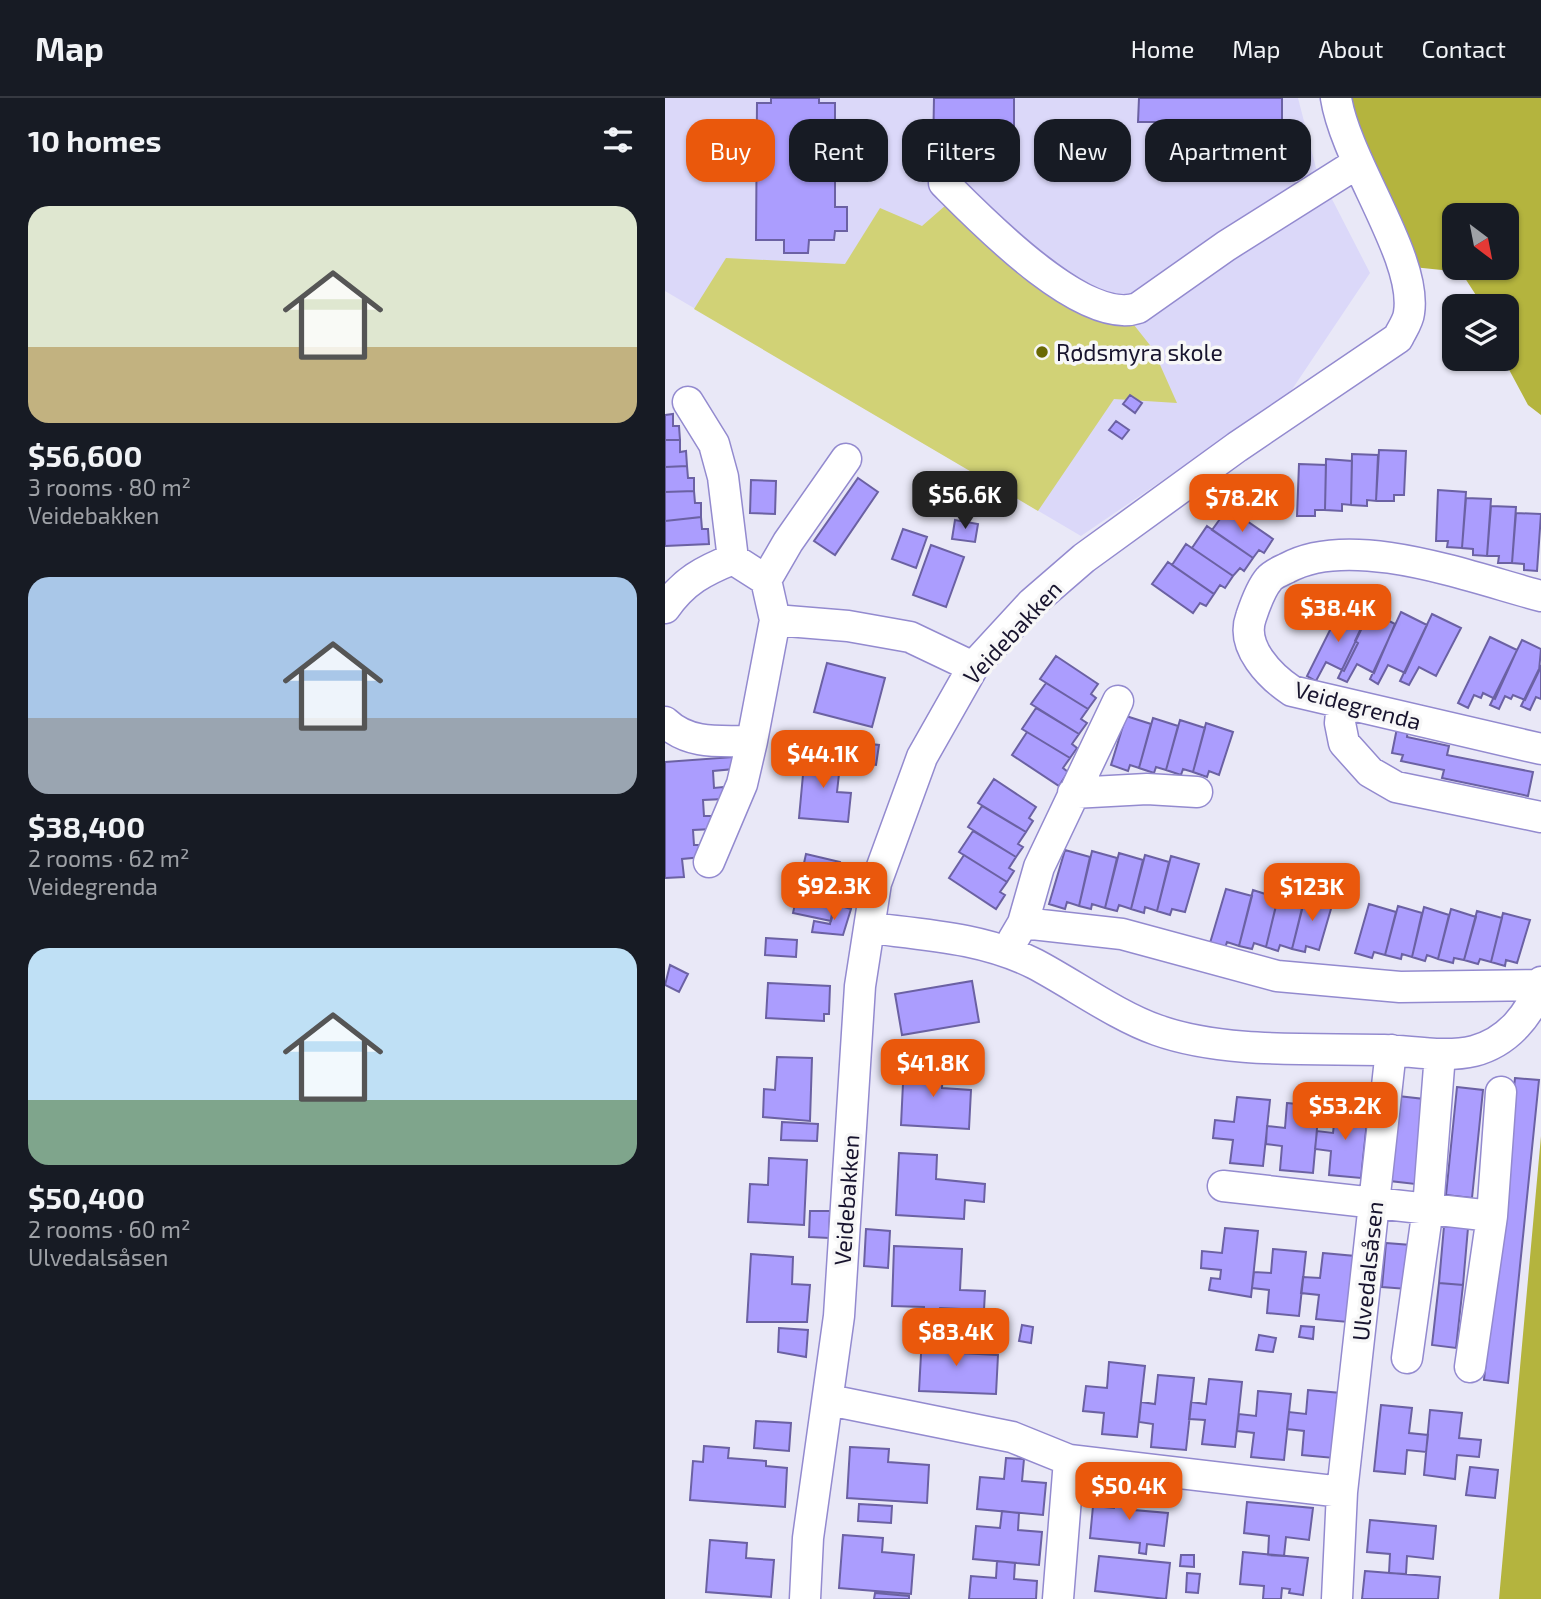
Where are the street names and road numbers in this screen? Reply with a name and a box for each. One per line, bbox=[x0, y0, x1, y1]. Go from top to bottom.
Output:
street label: Veidebakken bbox=[957, 574, 1067, 690]
street label: Veidegrenda bbox=[1292, 675, 1424, 735]
street label: Veidebakken bbox=[827, 1134, 865, 1266]
street label: Ulvedalsåsen bbox=[1346, 1200, 1388, 1342]

